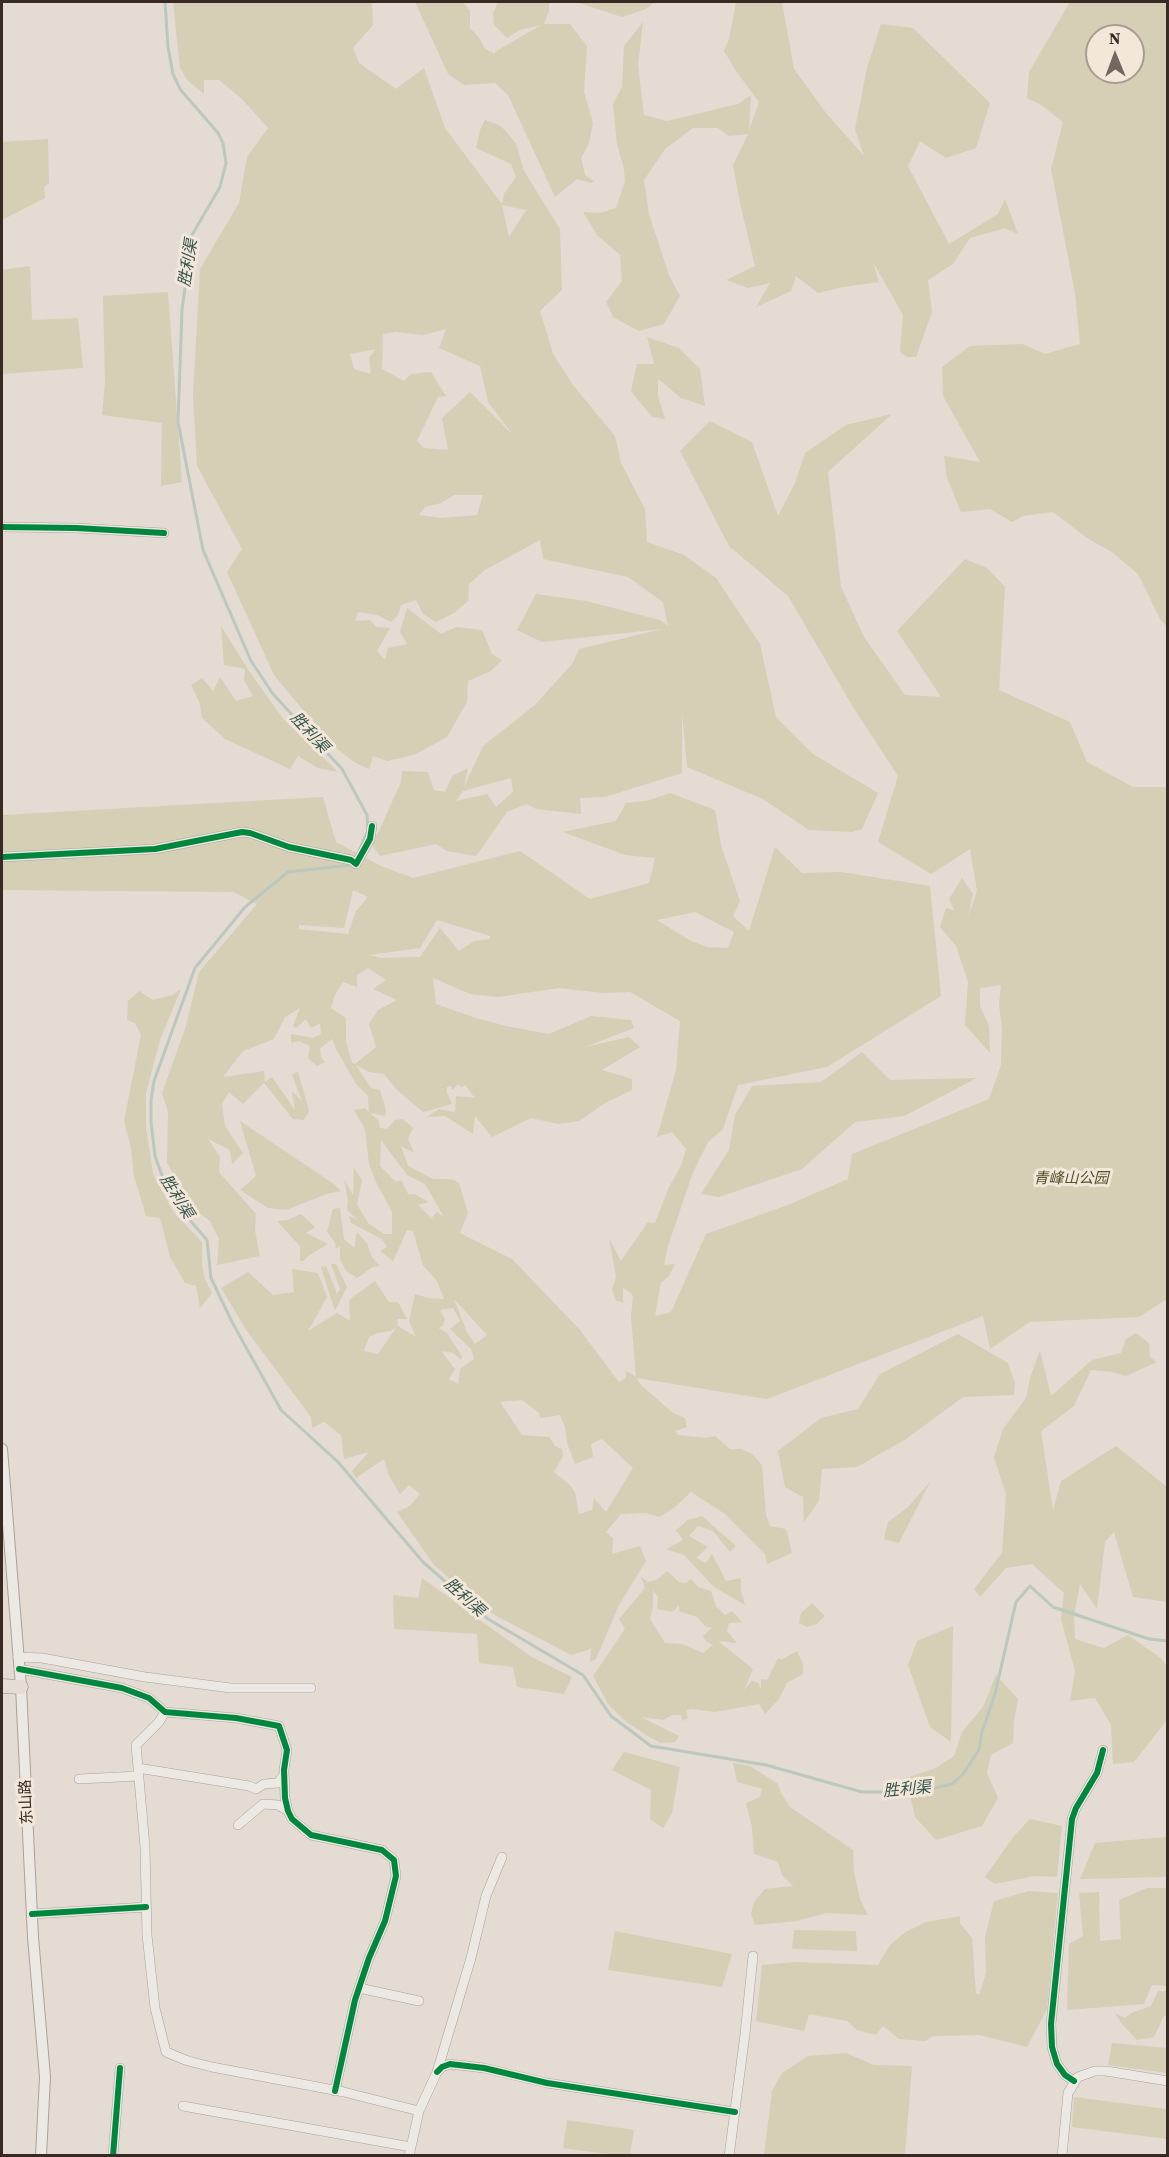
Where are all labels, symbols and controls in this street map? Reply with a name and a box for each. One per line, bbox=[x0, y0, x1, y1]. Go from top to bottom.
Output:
north arrow bbox=[1085, 24, 1145, 84]
text: N bbox=[1109, 27, 1121, 49]
water label: 胜利渠 bbox=[176, 238, 202, 288]
water label: 胜利渠 bbox=[286, 709, 332, 757]
park label: 青峰山公园 bbox=[1034, 1170, 1108, 1188]
water label: 胜利渠 bbox=[155, 1172, 197, 1222]
water label: 胜利渠 bbox=[440, 1575, 488, 1621]
water label: 胜利渠 bbox=[882, 1778, 932, 1802]
street label: 东山路 bbox=[17, 1779, 37, 1825]

